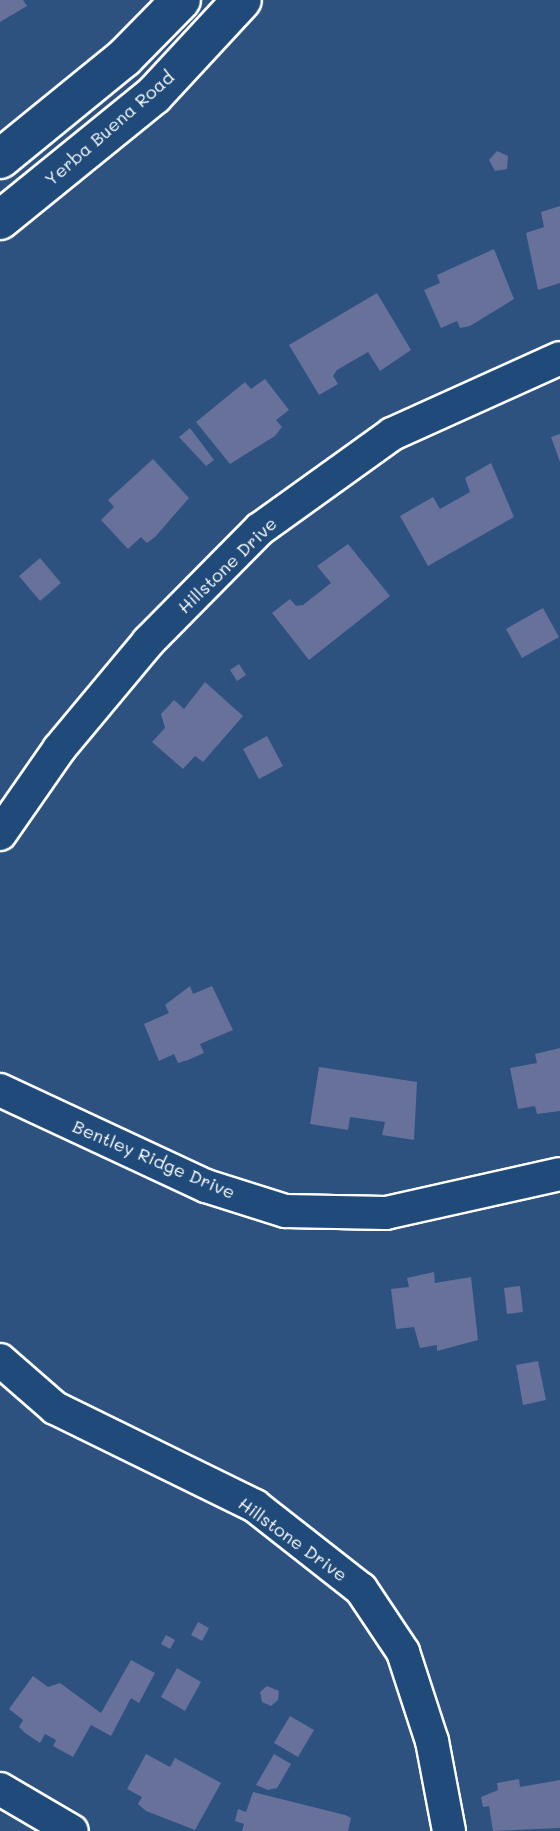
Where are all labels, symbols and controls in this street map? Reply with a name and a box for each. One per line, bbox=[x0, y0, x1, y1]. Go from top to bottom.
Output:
street label: Yerba Buena Road bbox=[40, 66, 178, 190]
street label: Hillstone Drive bbox=[173, 512, 281, 618]
street label: Bentley Ridge Drive bbox=[70, 1115, 238, 1203]
street label: Hillstone Drive bbox=[234, 1492, 352, 1586]

